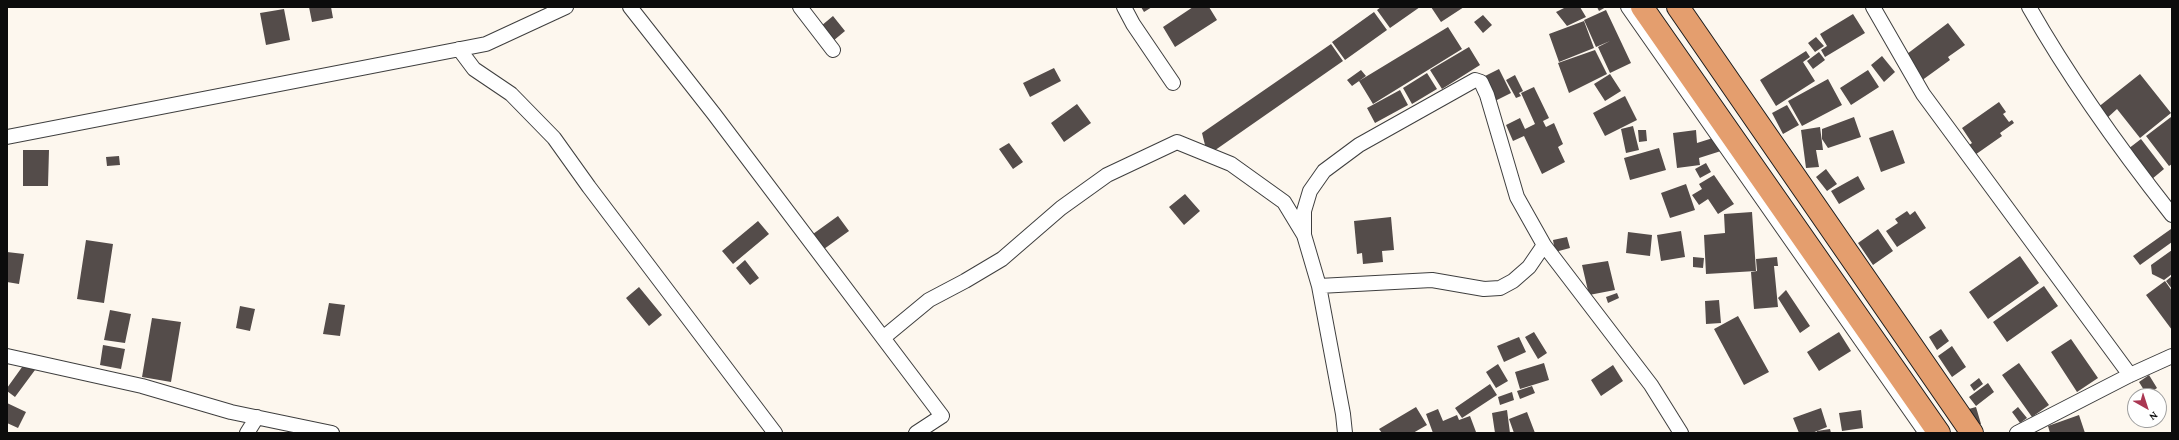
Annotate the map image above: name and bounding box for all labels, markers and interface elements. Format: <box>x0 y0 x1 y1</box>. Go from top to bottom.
north arrow <box>2127 388 2167 428</box>
text: N <box>2147 410 2161 424</box>

